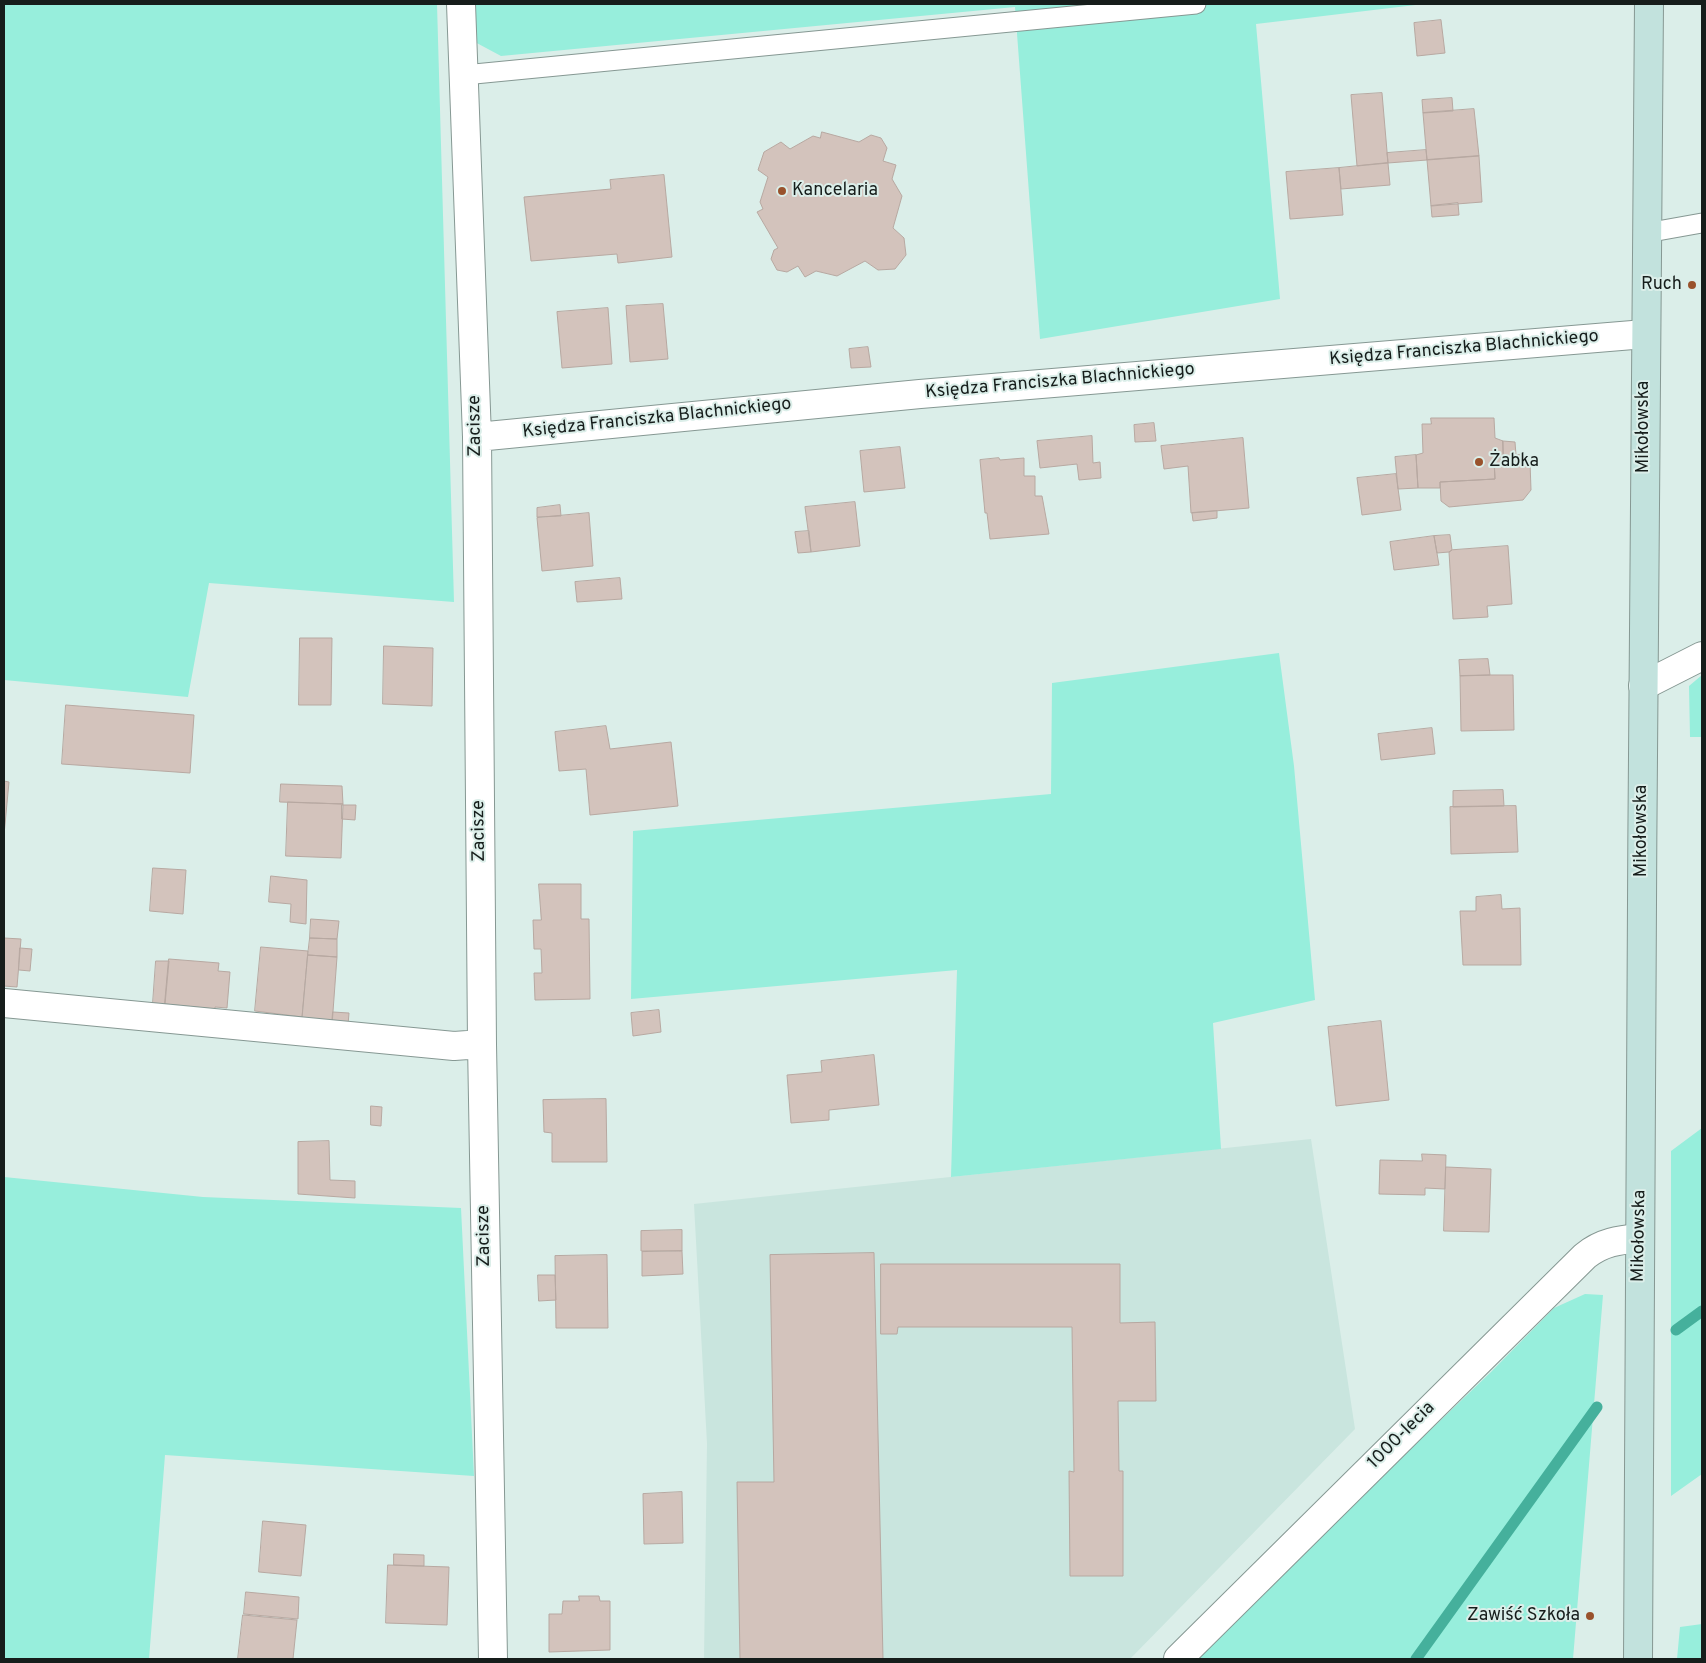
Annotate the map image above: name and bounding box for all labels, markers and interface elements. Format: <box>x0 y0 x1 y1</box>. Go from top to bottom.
place label: Kancelaria <box>792 180 878 202</box>
marker: Kancelaria <box>776 185 788 197</box>
place label: Ruch <box>1641 274 1682 296</box>
marker: Ruch <box>1686 279 1698 291</box>
street label: Księdza Franciszka Blachnickiego <box>1328 326 1600 372</box>
street label: Księdza Franciszka Blachnickiego <box>924 359 1196 405</box>
street label: Mikołowska <box>1633 381 1655 473</box>
street label: Księdza Franciszka Blachnickiego <box>521 394 793 444</box>
street label: Zacisze <box>465 395 487 457</box>
place label: Żabka <box>1489 451 1539 473</box>
marker: Żabka <box>1473 456 1485 468</box>
street label: Mikołowska <box>1631 785 1653 877</box>
street label: Zacisze <box>469 800 491 862</box>
street label: Mikołowska <box>1628 1190 1652 1282</box>
street label: Zacisze <box>474 1205 496 1267</box>
street label: 1000-lecia <box>1364 1398 1440 1474</box>
place label: Zawiść Szkoła <box>1467 1605 1580 1627</box>
marker: Zawiść Szkoła <box>1584 1610 1596 1622</box>

